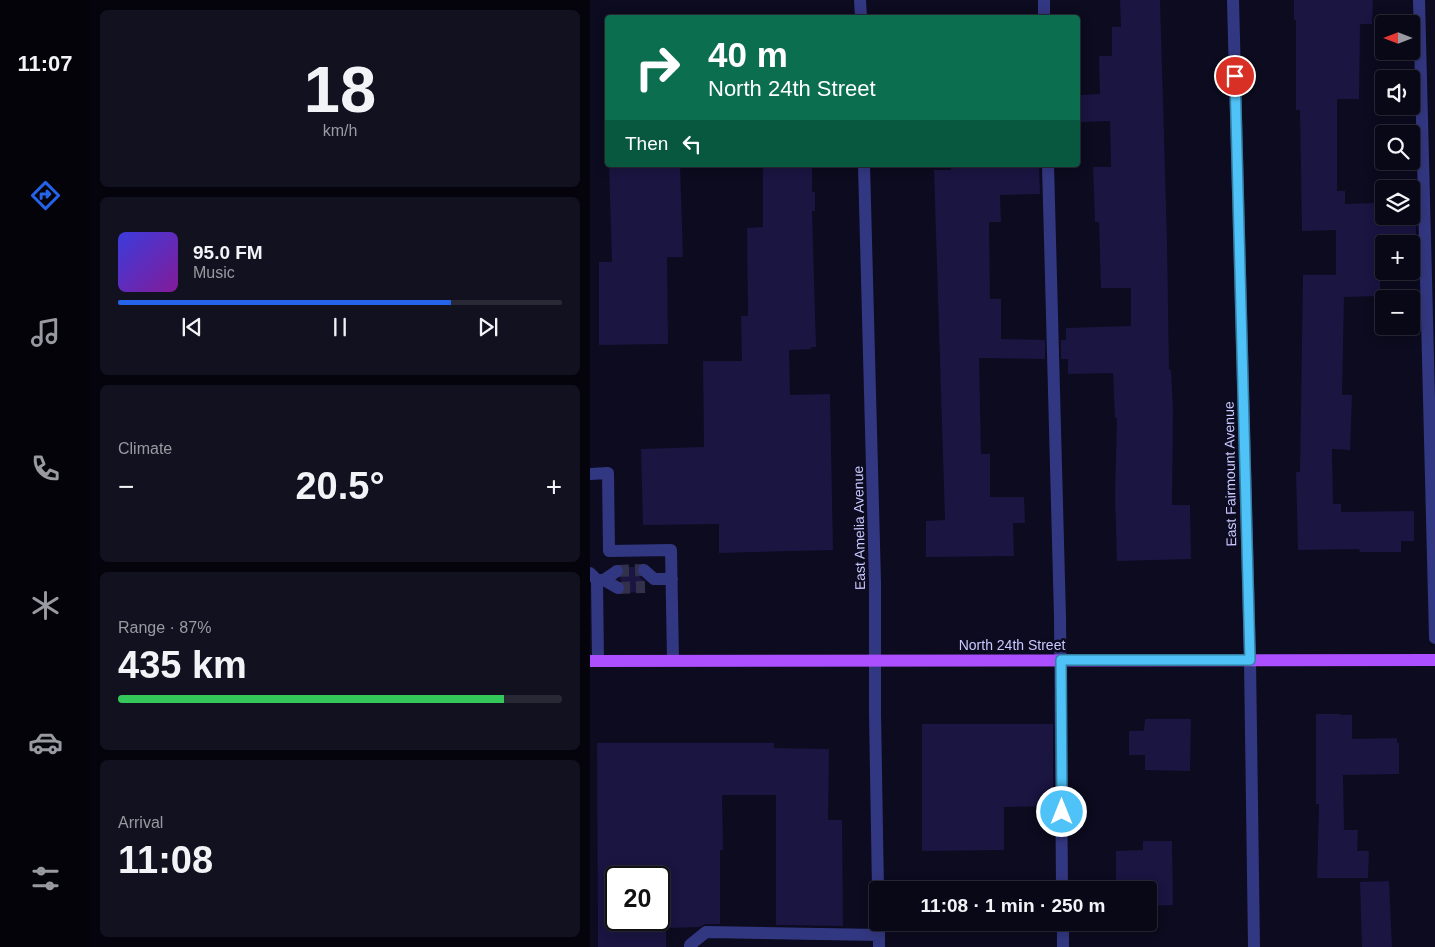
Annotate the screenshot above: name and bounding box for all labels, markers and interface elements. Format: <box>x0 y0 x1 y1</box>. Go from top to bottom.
north arrow <box>1375 15 1420 60</box>
map controls <box>1375 15 1420 335</box>
icon: right <box>625 35 690 100</box>
text: 40 m <box>708 35 788 74</box>
text: 11:07 <box>17 51 73 76</box>
text: 18 <box>304 53 376 126</box>
pin <box>1214 55 1256 97</box>
icon: arrive <box>1221 62 1249 90</box>
button: sound <box>1375 70 1420 115</box>
text: North 24th Street <box>708 76 876 101</box>
text: km/h <box>323 122 357 139</box>
button: search <box>1375 125 1420 170</box>
icon: left <box>678 130 706 158</box>
text: Then <box>625 133 668 154</box>
icon: directions <box>28 178 63 213</box>
button: layers <box>1375 180 1420 225</box>
button: + <box>1375 235 1420 280</box>
text: 95.0 FM <box>193 242 263 263</box>
text: Music <box>193 264 235 281</box>
button: − <box>1375 290 1420 335</box>
icon: previous <box>178 313 206 341</box>
icon: pause <box>326 313 354 341</box>
icon: next <box>474 313 502 341</box>
icon: music <box>28 315 63 350</box>
street label: East Fairmount Avenue <box>1221 401 1239 547</box>
text: Climate <box>118 440 172 457</box>
icon: phone <box>28 451 63 486</box>
text: 20.5° <box>295 465 385 507</box>
street label: East Amelia Avenue <box>850 466 868 590</box>
text: − <box>118 471 134 502</box>
text: + <box>546 471 562 502</box>
icon: climate <box>28 588 63 623</box>
text: Range · 87% <box>118 619 211 636</box>
street label: North 24th Street <box>959 637 1065 653</box>
text: 435 km <box>118 644 247 686</box>
icon: car <box>28 725 63 760</box>
position arrow <box>1035 785 1087 837</box>
text: Arrival <box>118 814 163 831</box>
text: 11:08 <box>118 839 213 881</box>
icon: filters <box>28 861 63 896</box>
speed limit sign: 20 <box>605 866 670 931</box>
text: 11:08 · 1 min · 250 m <box>921 895 1105 916</box>

